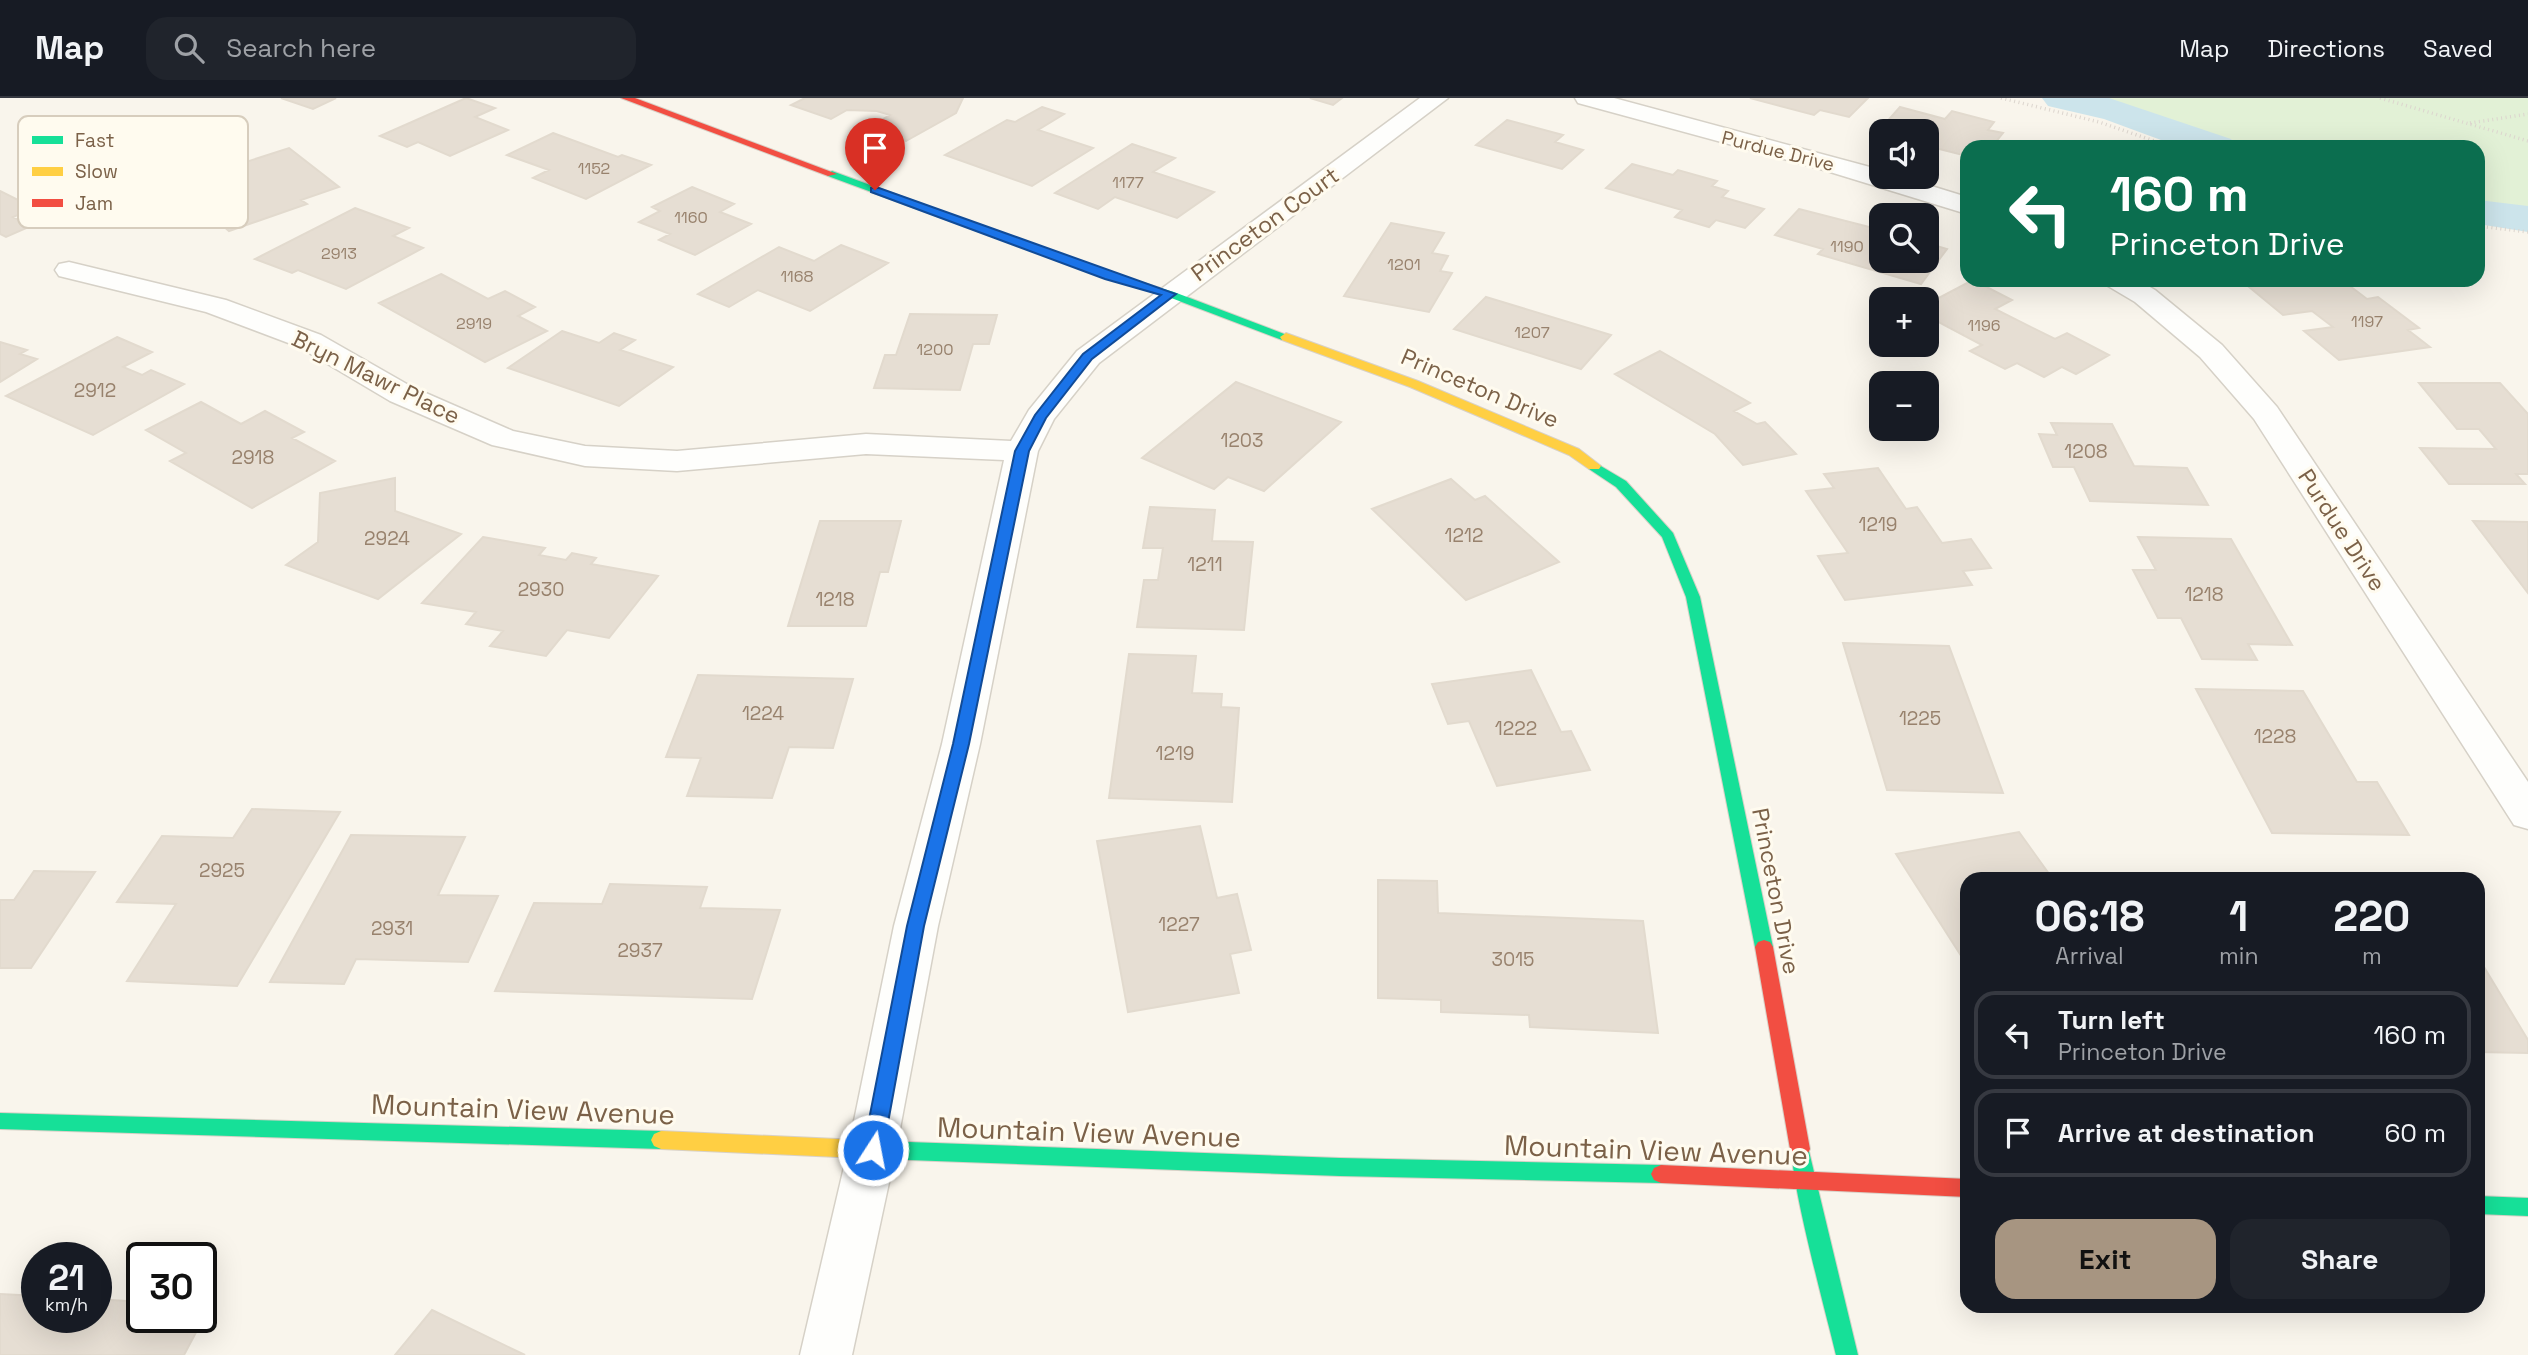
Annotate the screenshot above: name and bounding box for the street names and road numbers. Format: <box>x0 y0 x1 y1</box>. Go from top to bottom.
street label: Purdue Drive <box>1719 125 1837 177</box>
street label: Princeton Court <box>1185 160 1345 288</box>
street label: Bryn Mawr Place <box>287 323 465 431</box>
street label: Princeton Drive <box>1397 341 1563 435</box>
street label: Purdue Drive <box>2291 463 2393 597</box>
street label: Princeton Drive <box>1745 805 1807 977</box>
street label: Mountain View Avenue <box>371 1086 675 1132</box>
street label: Mountain View Avenue <box>937 1109 1241 1155</box>
street label: Mountain View Avenue <box>1504 1127 1808 1173</box>

